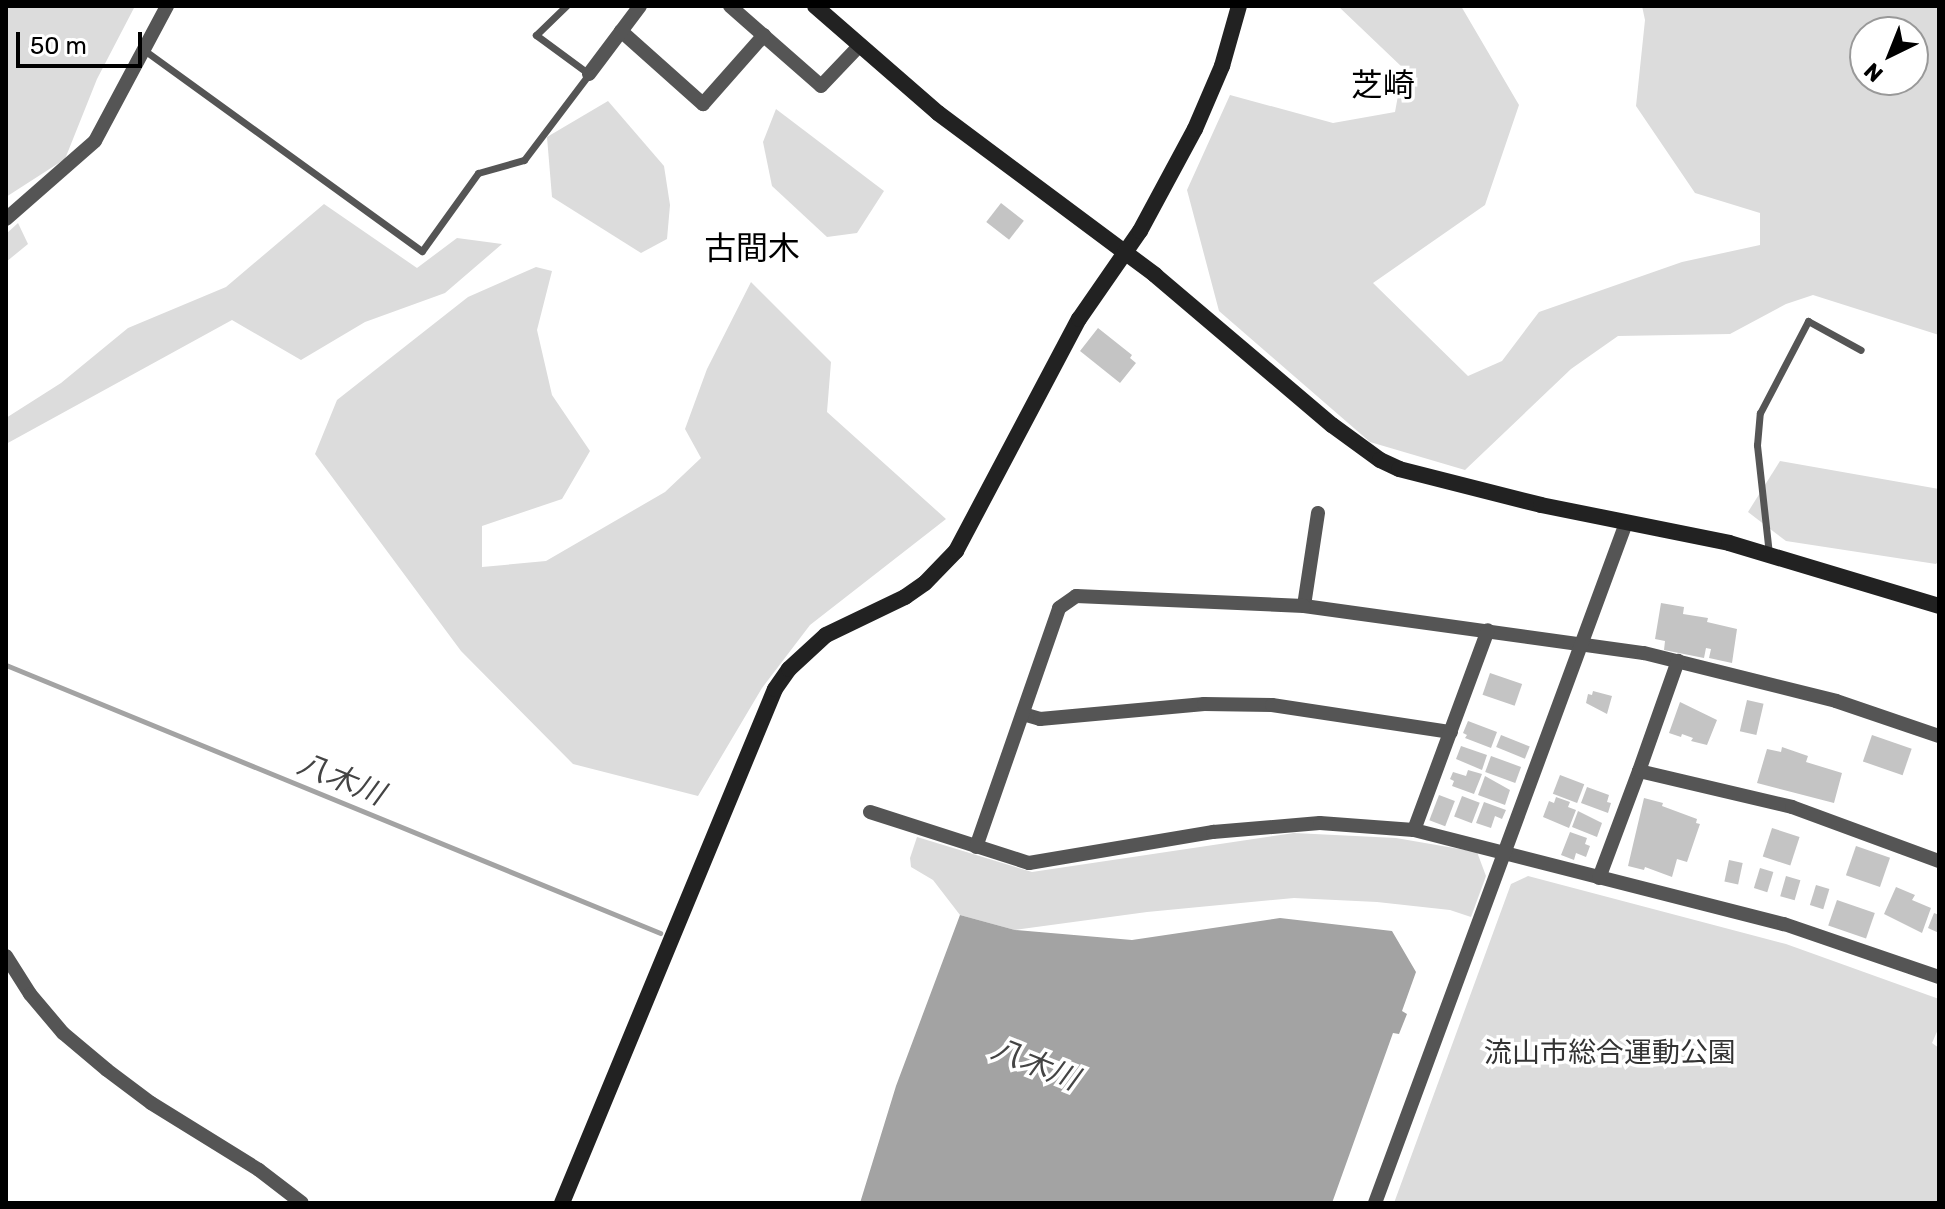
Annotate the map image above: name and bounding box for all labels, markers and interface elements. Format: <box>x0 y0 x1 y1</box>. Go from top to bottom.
scale bar <box>20 16 146 66</box>
north arrow <box>1849 16 1929 96</box>
text: 50 m <box>30 32 87 60</box>
text: N <box>1859 57 1889 88</box>
district label: 芝崎 <box>1351 66 1415 104</box>
district label: 古間木 <box>704 229 800 267</box>
water label: 八木川 <box>293 745 389 813</box>
water label: 八木川 <box>987 1030 1083 1098</box>
park label: 流山市総合運動公園 <box>1484 1036 1736 1070</box>

